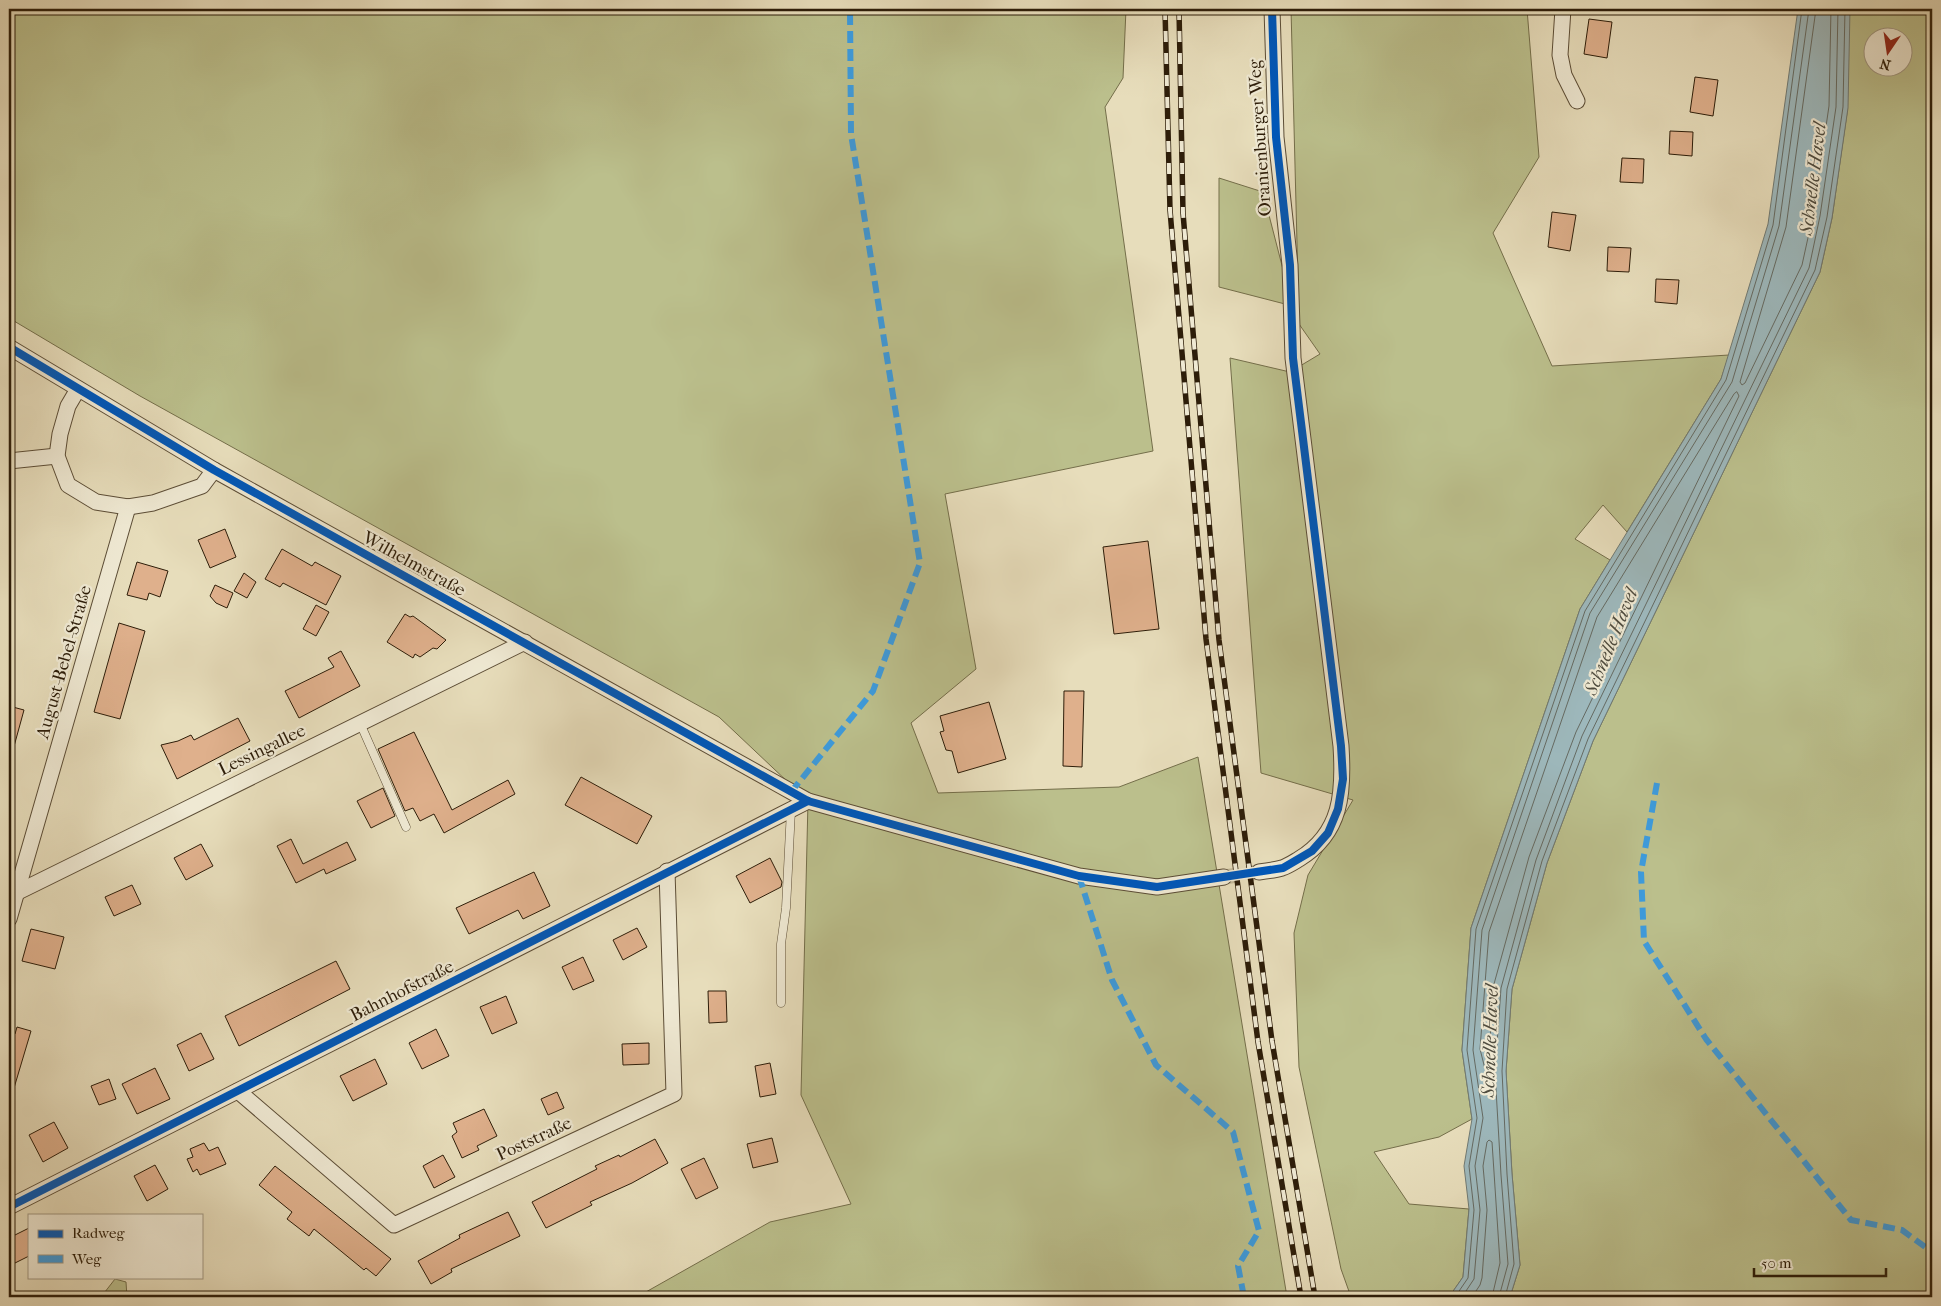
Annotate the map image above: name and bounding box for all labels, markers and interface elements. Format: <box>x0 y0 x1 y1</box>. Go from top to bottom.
north arrow <box>1864 28 1914 78</box>
text: N <box>1878 55 1892 74</box>
street label: Oranienburger Weg <box>1244 58 1276 217</box>
water label: Schnelle Havel <box>1795 119 1831 237</box>
street label: Wilhelmstraße <box>358 527 469 601</box>
street label: August-Bebel-Straße <box>32 583 96 742</box>
water label: Schnelle Havel <box>1579 583 1643 699</box>
street label: Lessingallee <box>215 720 309 780</box>
street label: Bahnhofstraße <box>347 956 457 1026</box>
water label: Schnelle Havel <box>1477 982 1503 1099</box>
street label: Poststraße <box>493 1112 575 1166</box>
legend <box>28 1214 202 1278</box>
text: Radweg <box>72 1224 125 1242</box>
scale bar <box>1754 1246 1886 1278</box>
text: Weg <box>71 1250 102 1268</box>
text: 50 m <box>1761 1254 1792 1272</box>

